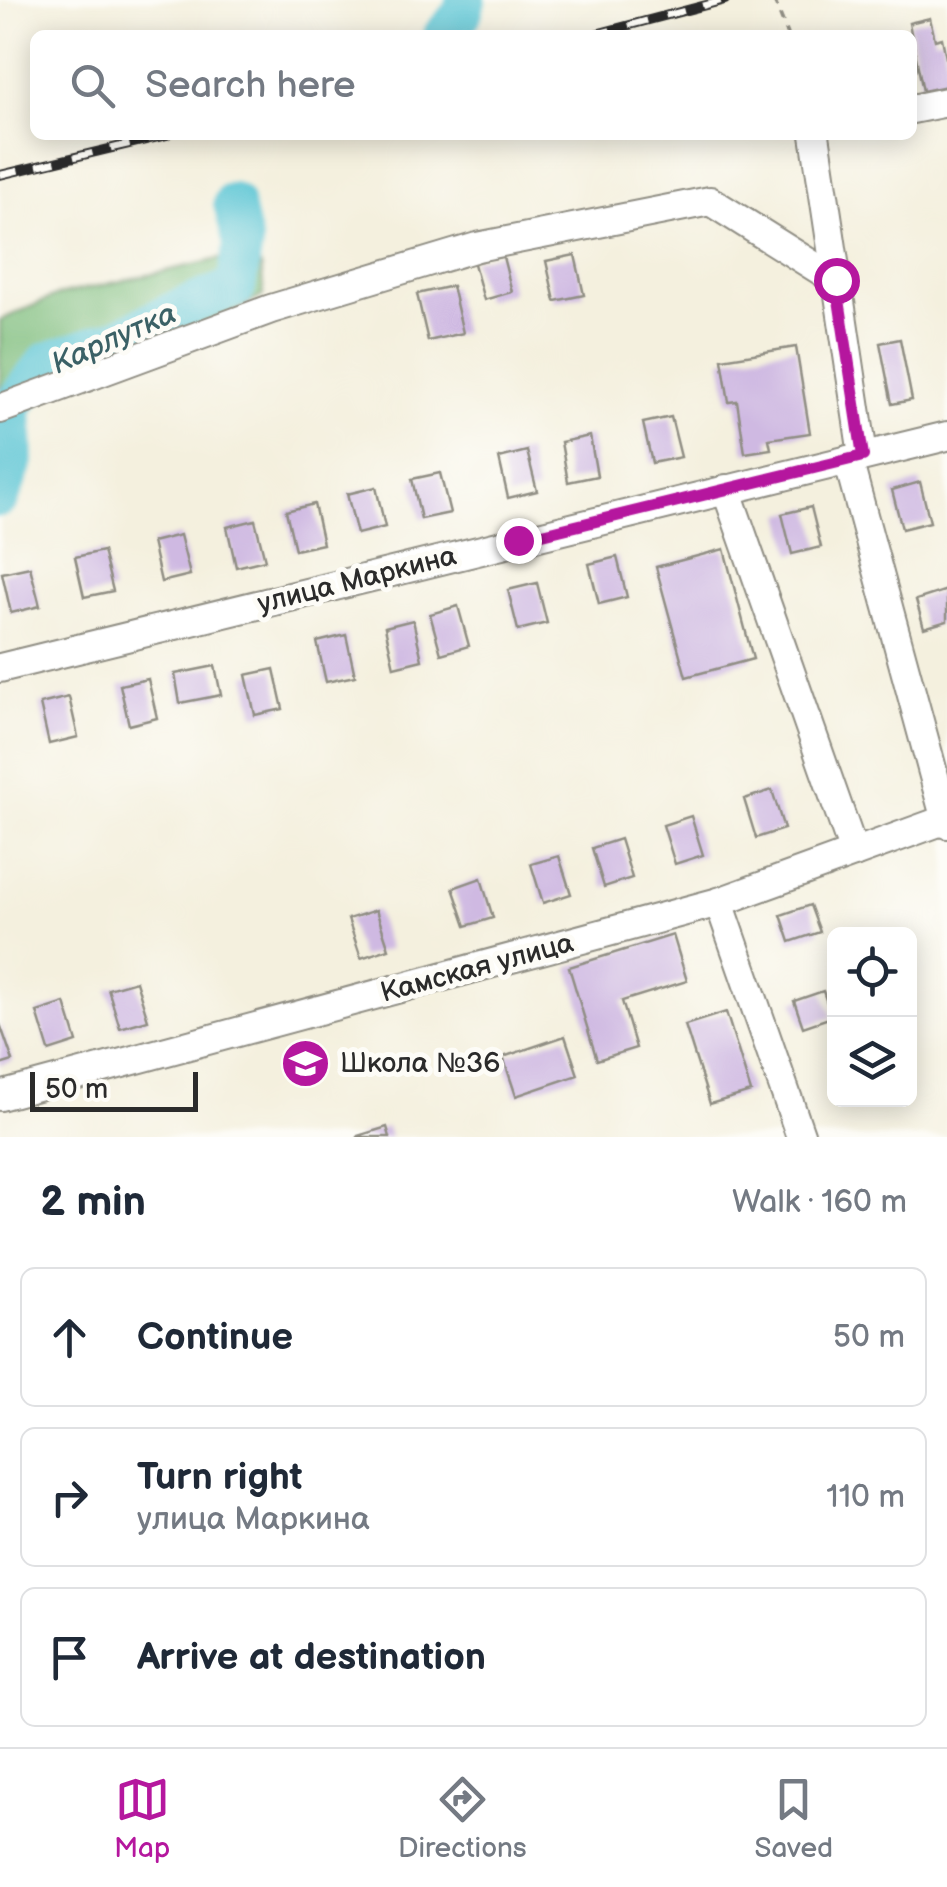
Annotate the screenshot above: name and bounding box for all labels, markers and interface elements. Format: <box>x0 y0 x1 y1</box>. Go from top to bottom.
search box <box>30 30 917 140</box>
icon: search <box>65 58 120 113</box>
text: Search here <box>145 63 356 108</box>
route start <box>814 258 860 304</box>
water label: Карлутка <box>46 296 182 382</box>
route end <box>496 518 542 564</box>
street label: улица Маркина <box>254 539 460 621</box>
street label: Камская улица <box>377 926 578 1010</box>
map controls <box>827 927 917 1107</box>
button: locate <box>827 927 917 1017</box>
button: layers <box>827 1017 917 1107</box>
school or university icon: Школа №36 <box>279 1037 331 1089</box>
place label: Школа №36 <box>340 1047 500 1080</box>
scale bar <box>30 1067 198 1112</box>
text: 50 m <box>45 1073 108 1106</box>
text: 2 min <box>40 1177 146 1228</box>
text: Walk · 160 m <box>732 1183 907 1222</box>
icon: ahead <box>42 1310 97 1365</box>
text: Continue <box>137 1315 293 1360</box>
text: 50 m <box>833 1318 905 1357</box>
text: Turn right <box>137 1455 302 1500</box>
icon: right <box>42 1470 97 1525</box>
text: 110 m <box>826 1478 905 1517</box>
text: улица Маркина <box>137 1500 370 1539</box>
icon: arrive <box>42 1630 97 1685</box>
text: Arrive at destination <box>137 1635 486 1680</box>
tab: Map <box>114 1772 170 1865</box>
tab: Directions <box>398 1772 527 1865</box>
tab: Saved <box>755 1772 833 1865</box>

